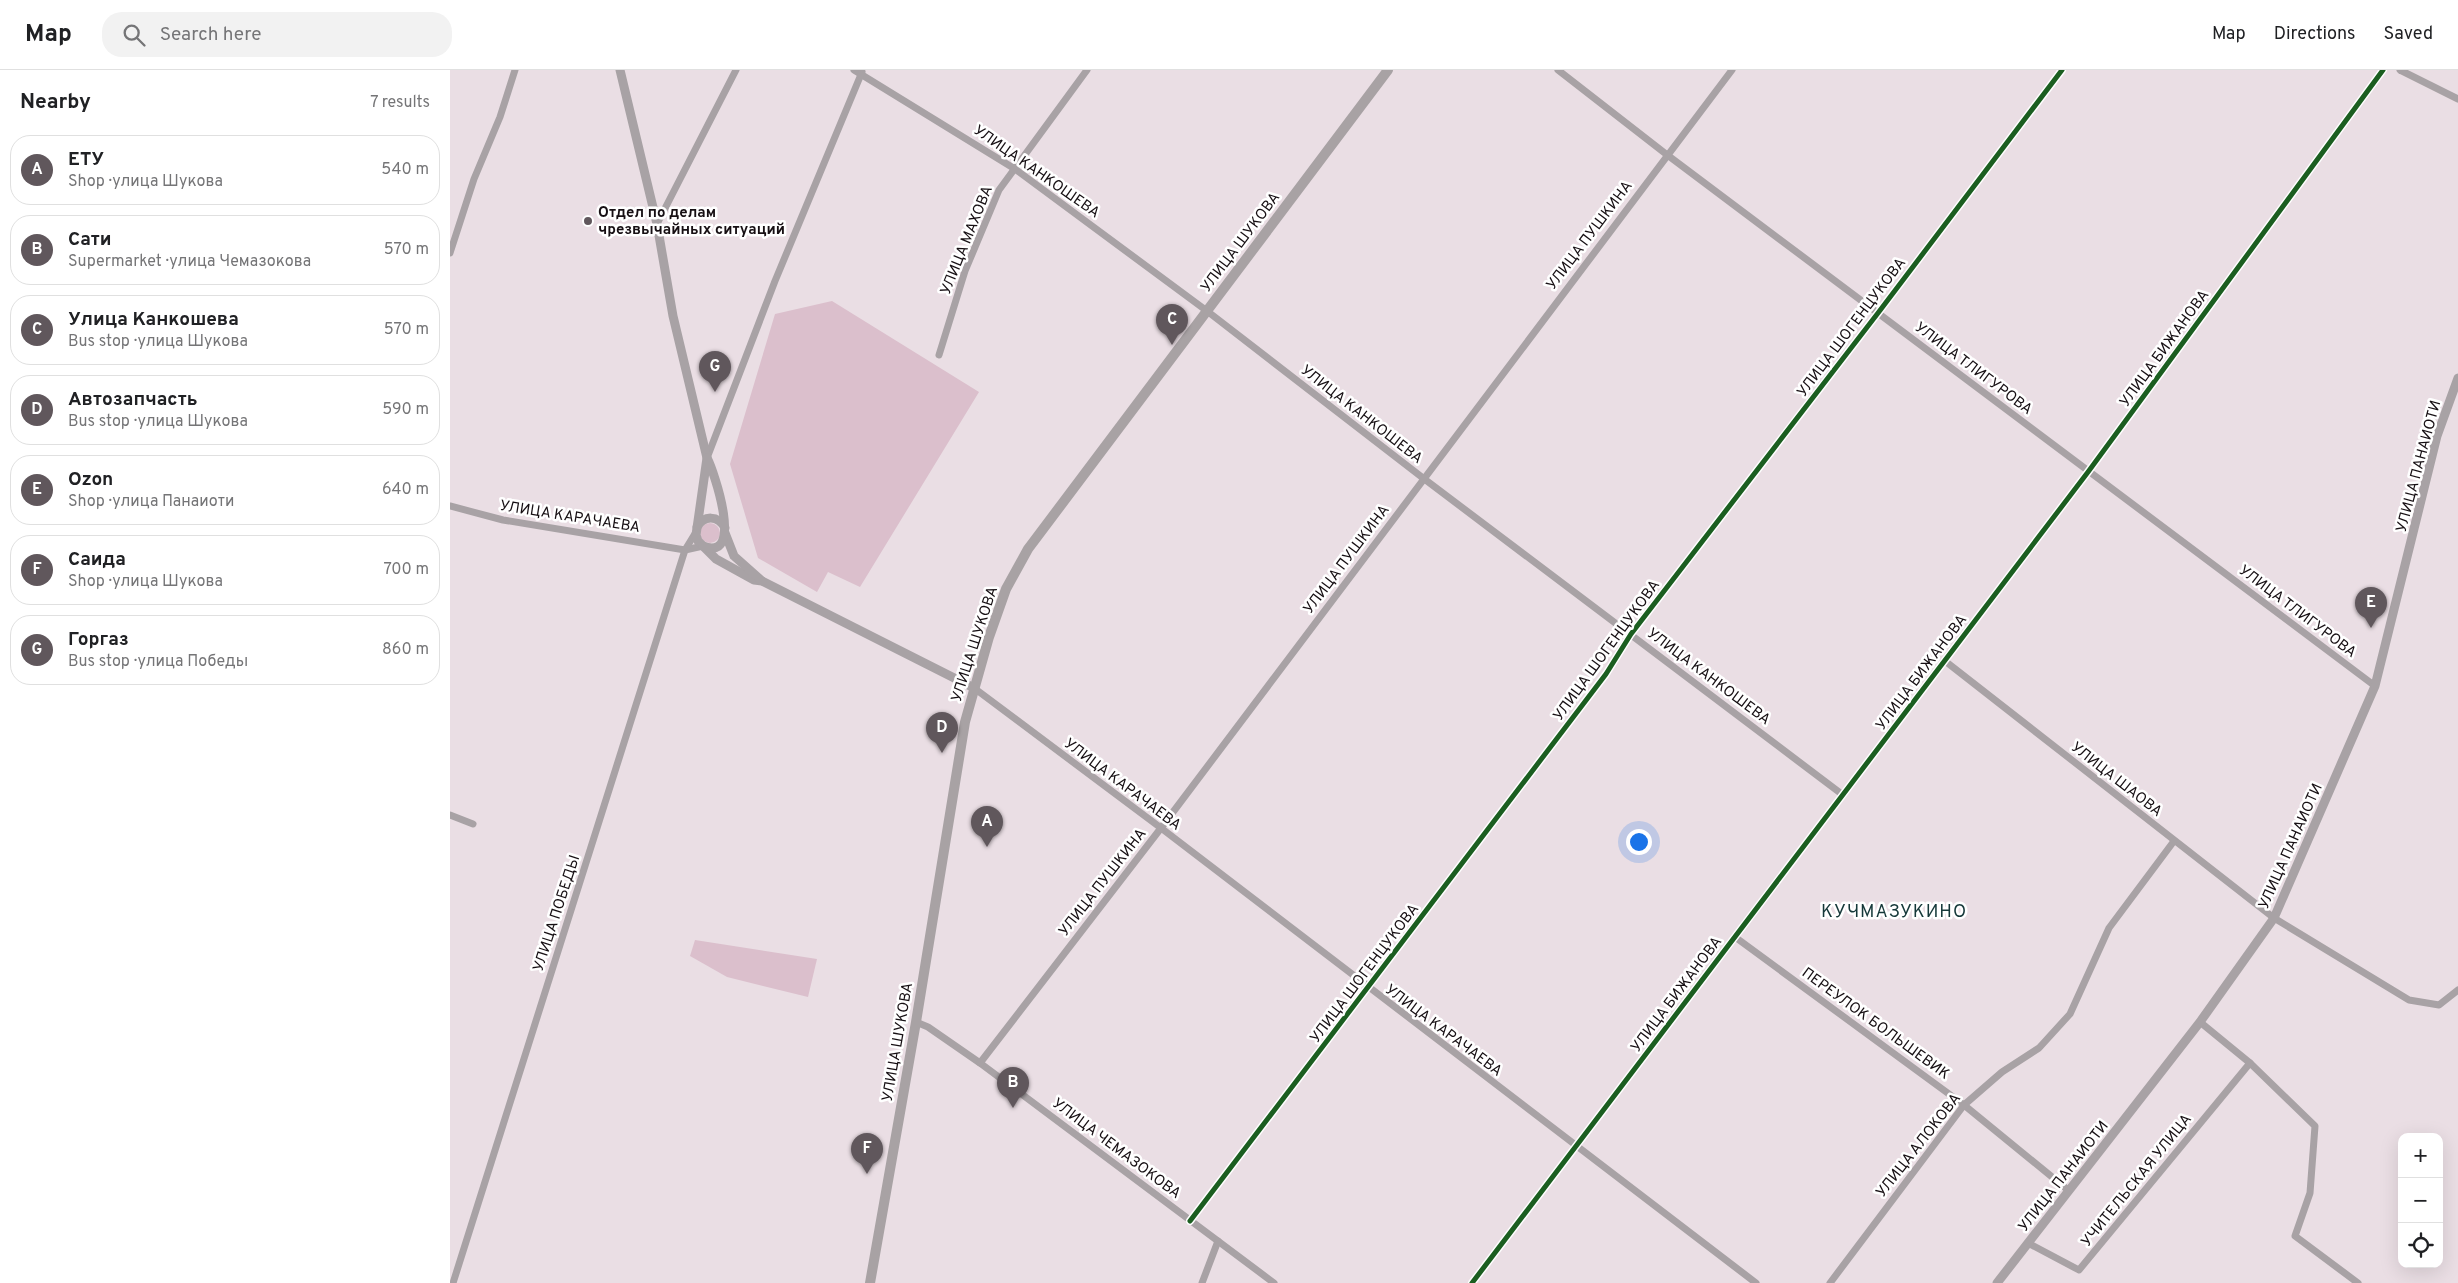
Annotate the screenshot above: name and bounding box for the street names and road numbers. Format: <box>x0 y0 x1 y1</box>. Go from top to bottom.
street label: УЛИЦА КАНКОШЕВА <box>969 121 1103 223</box>
street label: УЛИЦА ПУШКИНА <box>1543 178 1637 294</box>
street label: УЛИЦА МАХОВА <box>937 183 998 298</box>
street label: УЛИЦА ШУКОВА <box>1197 189 1285 297</box>
street label: УЛИЦА ШОГЕНЦУКОВА <box>1794 254 1911 401</box>
street label: УЛИЦА БИЖАНОВА <box>2116 287 2214 411</box>
street label: УЛИЦА ТЛИГУРОВА <box>1910 319 2036 420</box>
street label: УЛИЦА КАНКОШЕВА <box>1296 362 1426 469</box>
street label: УЛИЦА ПАНАИОТИ <box>2393 398 2446 534</box>
street label: УЛИЦА КАРАЧАЕВА <box>498 497 641 538</box>
street label: УЛИЦА ПУШКИНА <box>1300 502 1394 618</box>
street label: УЛИЦА ТЛИГУРОВА <box>2234 562 2360 663</box>
street label: УЛИЦА ШОГЕНЦУКОВА <box>1550 577 1665 725</box>
street label: УЛИЦА ШУКОВА <box>948 584 1003 705</box>
street label: УЛИЦА БИЖАНОВА <box>1872 611 1972 735</box>
street label: УЛИЦА КАНКОШЕВА <box>1643 625 1774 730</box>
street label: УЛИЦА КАРАЧАЕВА <box>1060 735 1184 835</box>
street label: УЛИЦА ШАОВА <box>2067 739 2166 822</box>
street label: УЛИЦА ПАНАИОТИ <box>2255 781 2328 913</box>
street label: УЛИЦА ПУШКИНА <box>1055 825 1151 941</box>
street label: УЛИЦА ПОБЕДЫ <box>530 853 585 974</box>
street label: УЛИЦА ШОГЕНЦУКОВА <box>1307 900 1424 1047</box>
street label: УЛИЦА БИЖАНОВА <box>1627 933 1727 1057</box>
street label: ПЕРЕУЛОК БОЛЬШЕВИК <box>1797 964 1953 1084</box>
street label: УЛИЦА ШУКОВА <box>879 981 918 1103</box>
street label: УЛИЦА КАРАЧАЕВА <box>1381 981 1505 1081</box>
street label: УЛИЦА АЛОКОВА <box>1873 1090 1966 1202</box>
street label: УЛИЦА ЧЕМАЗОКОВА <box>1048 1095 1184 1204</box>
street label: УЧИТЕЛЬСКАЯ УЛИЦА <box>2078 1111 2197 1251</box>
street label: УЛИЦА ПАНАИОТИ <box>2015 1118 2113 1236</box>

